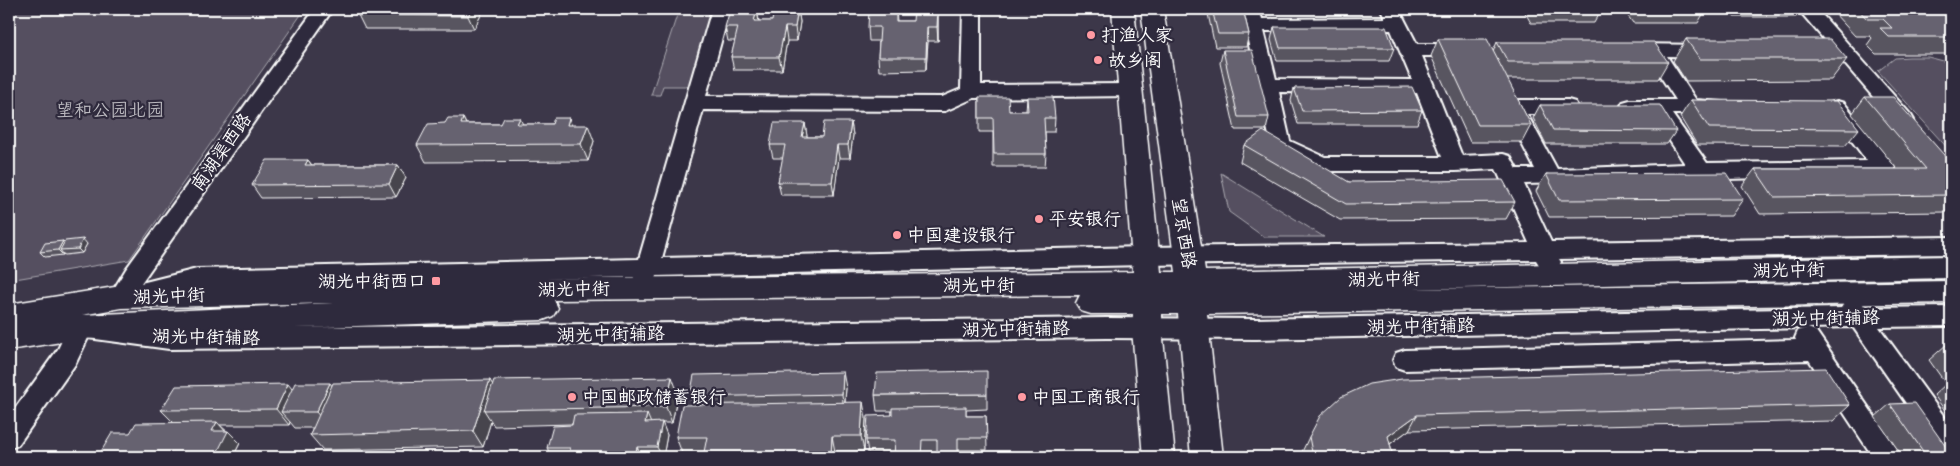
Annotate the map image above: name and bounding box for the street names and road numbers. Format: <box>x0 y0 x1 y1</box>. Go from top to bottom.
street label: 南湖渠西路 <box>185 108 257 196</box>
street label: 望京西路 <box>1167 196 1201 270</box>
street label: 湖光中街 <box>1753 257 1825 283</box>
street label: 湖光中街 <box>1348 266 1420 292</box>
street label: 湖光中街 <box>943 273 1015 297</box>
street label: 湖光中街 <box>538 276 610 302</box>
street label: 湖光中街 <box>133 283 205 309</box>
street label: 湖光中街辅路 <box>1772 305 1880 331</box>
street label: 湖光中街辅路 <box>1367 313 1475 339</box>
street label: 湖光中街辅路 <box>962 316 1070 342</box>
street label: 湖光中街辅路 <box>557 321 665 347</box>
street label: 湖光中街辅路 <box>152 324 260 350</box>

